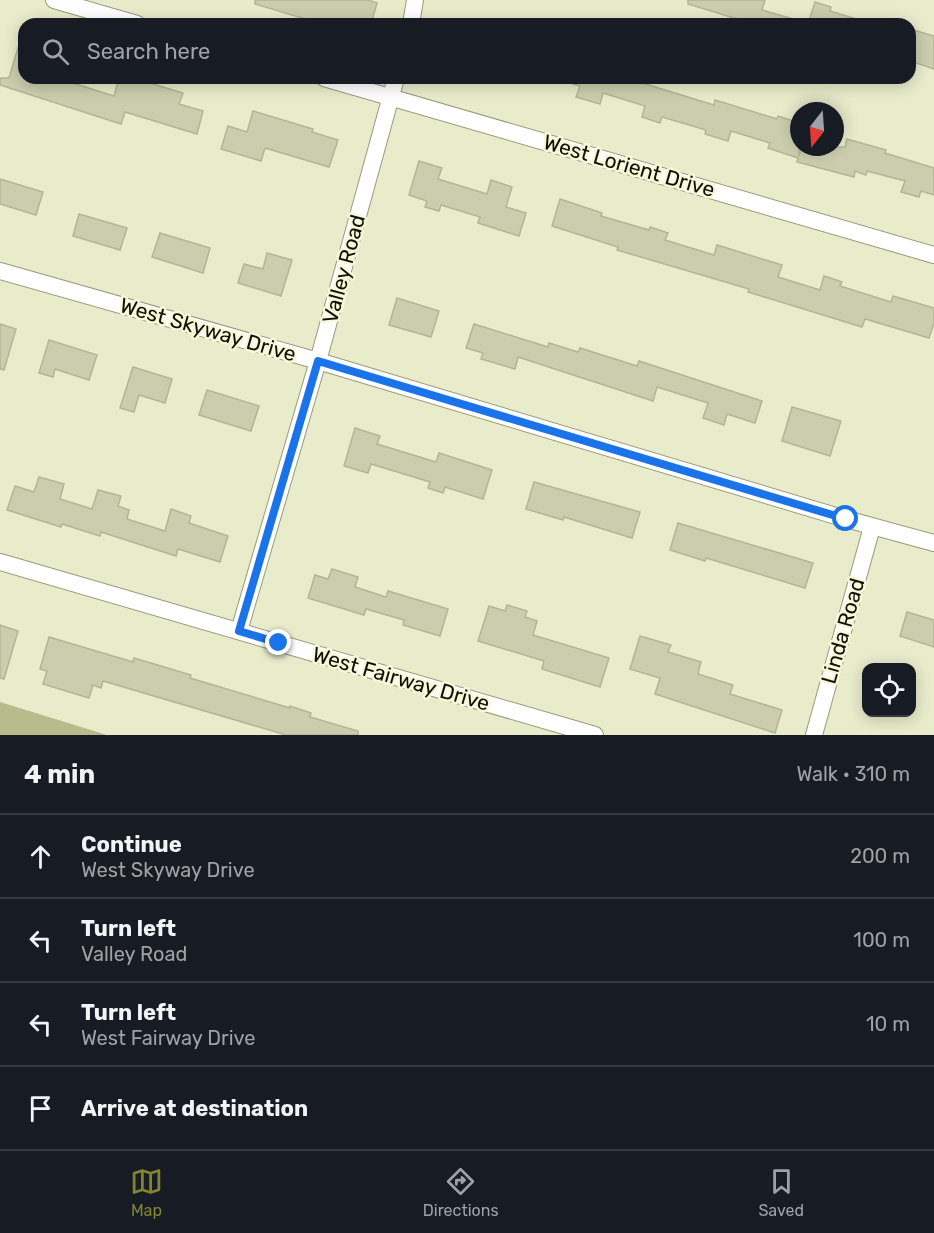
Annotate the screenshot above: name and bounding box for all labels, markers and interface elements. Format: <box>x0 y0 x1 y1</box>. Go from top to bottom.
search box <box>18 18 916 84</box>
icon: search <box>39 35 72 68</box>
text: Search here <box>87 38 210 65</box>
north arrow <box>790 102 844 156</box>
street label: West Lorient Drive <box>541 129 718 202</box>
street label: Valley Road <box>317 212 370 326</box>
street label: West Skyway Drive <box>117 292 299 367</box>
route start <box>832 505 858 531</box>
street label: Linda Road <box>816 575 870 687</box>
route end <box>265 629 291 655</box>
street label: West Fairway Drive <box>310 641 493 716</box>
map controls <box>862 663 916 717</box>
button: locate <box>862 663 916 717</box>
text: 4 min <box>24 759 95 790</box>
text: Walk · 310 m <box>796 762 910 786</box>
text: Continue <box>81 831 182 858</box>
icon: ahead <box>24 840 57 873</box>
text: 200 m <box>850 844 910 868</box>
text: West Skyway Drive <box>81 858 255 882</box>
text: Turn left <box>81 915 176 942</box>
icon: left <box>24 924 57 957</box>
text: 100 m <box>853 928 910 952</box>
text: Valley Road <box>81 942 187 966</box>
text: Turn left <box>81 999 176 1026</box>
icon: left <box>24 1008 57 1041</box>
text: 10 m <box>866 1012 910 1036</box>
text: West Fairway Drive <box>81 1026 255 1050</box>
icon: arrive <box>24 1092 57 1125</box>
text: Arrive at destination <box>81 1095 308 1122</box>
tab: Map <box>130 1165 163 1220</box>
tab: Directions <box>423 1165 499 1220</box>
tab: Saved <box>758 1165 804 1220</box>

